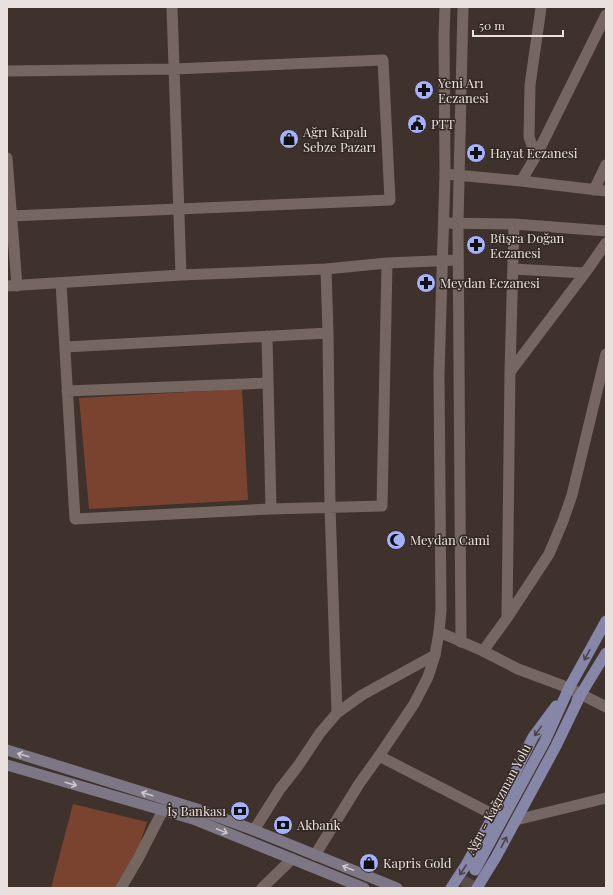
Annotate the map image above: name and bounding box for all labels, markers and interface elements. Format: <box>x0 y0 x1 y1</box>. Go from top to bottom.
scale bar <box>473 12 563 38</box>
text: 50 m <box>479 17 505 33</box>
place label: Yeni Arı Eczanesi <box>437 74 489 106</box>
pharmacy icon: Yeni Arı Eczanesi <box>413 79 435 101</box>
public building icon: PTT <box>406 113 428 135</box>
place label: PTT <box>431 115 455 132</box>
place label: Ağrı Kapalı Sebze Pazarı <box>302 123 376 155</box>
shop icon: Ağrı Kapalı Sebze Pazarı <box>278 128 300 150</box>
pharmacy icon: Hayat Eczanesi <box>465 142 487 164</box>
place label: Hayat Eczanesi <box>490 144 578 161</box>
place label: Büşra Doğan Eczanesi <box>490 229 565 261</box>
pharmacy icon: Büşra Doğan Eczanesi <box>465 234 487 256</box>
pharmacy icon: Meydan Eczanesi <box>415 272 437 294</box>
place label: Meydan Eczanesi <box>440 274 540 291</box>
mosque icon: Meydan Cami <box>385 529 407 551</box>
place label: Meydan Cami <box>410 531 490 548</box>
one-way arrow <box>583 649 591 661</box>
one-way arrow <box>533 725 542 736</box>
street label: Ağrı - Kağızman Yolu <box>461 740 534 858</box>
one-way arrow <box>17 751 30 758</box>
one-way arrow <box>65 781 78 788</box>
one-way arrow <box>141 790 154 797</box>
bank icon: İş Bankası <box>229 800 251 822</box>
place label: İş Bankası <box>167 802 226 819</box>
bank icon: Akbank <box>272 814 294 836</box>
place label: Akbank <box>296 816 342 833</box>
one-way arrow <box>216 827 228 835</box>
one-way arrow <box>501 836 508 848</box>
shop icon: Kapris Gold <box>358 852 380 874</box>
place label: Kapris Gold <box>383 854 452 871</box>
one-way arrow <box>342 864 354 871</box>
one-way arrow <box>459 864 467 875</box>

